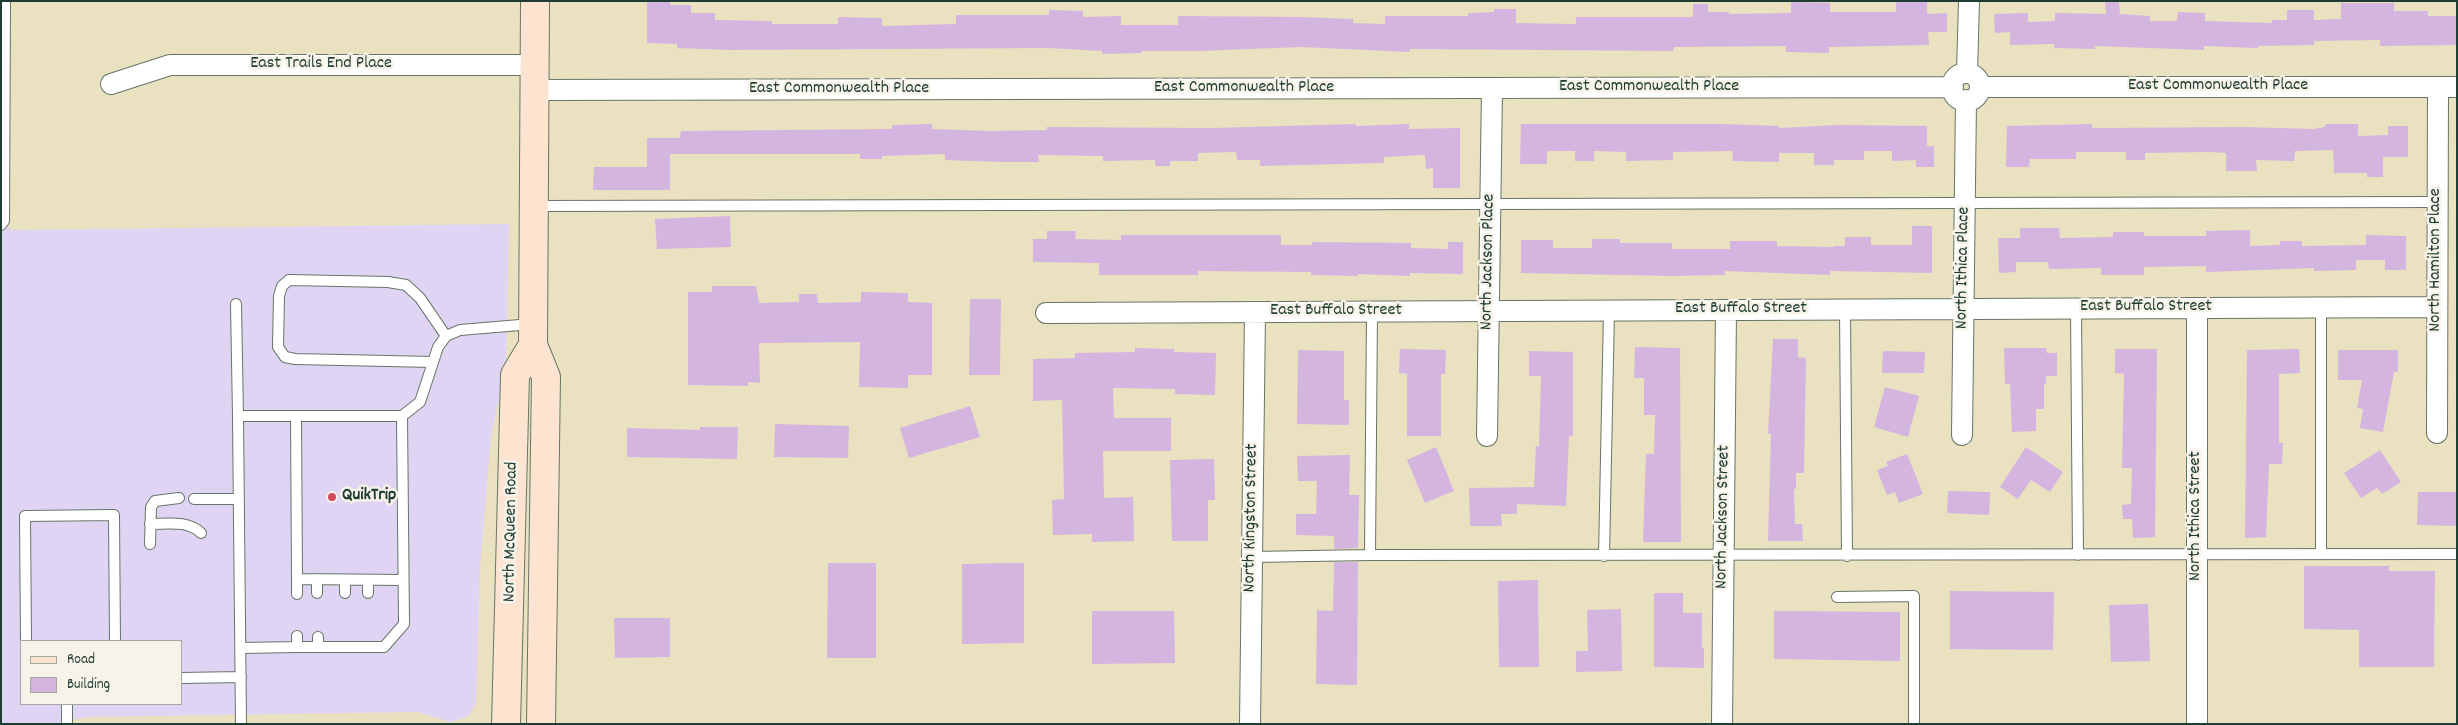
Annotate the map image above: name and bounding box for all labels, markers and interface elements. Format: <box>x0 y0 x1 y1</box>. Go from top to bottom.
street label: East Trails End Place <box>250 54 392 76</box>
street label: East Commonwealth Place <box>2128 76 2308 98</box>
street label: East Commonwealth Place <box>1559 77 1739 99</box>
street label: East Commonwealth Place <box>1154 78 1334 100</box>
street label: East Commonwealth Place <box>749 79 929 101</box>
street label: North Hamilton Place <box>2426 188 2448 332</box>
street label: North Jackson Place <box>1477 194 1501 330</box>
street label: North Ithica Place <box>1952 207 1976 329</box>
street label: East Buffalo Street <box>2080 297 2212 319</box>
street label: East Buffalo Street <box>1675 299 1807 321</box>
street label: East Buffalo Street <box>1270 301 1402 323</box>
street label: North Kingston Street <box>1240 443 1264 593</box>
street label: North Jackson Street <box>1712 445 1736 589</box>
street label: North Ithica Street <box>2186 451 2208 581</box>
street label: North McQueen Road <box>500 462 524 602</box>
place label: QuikTrip <box>342 486 396 508</box>
marker: QuikTrip <box>326 491 338 503</box>
legend <box>20 640 182 705</box>
text: Road <box>67 649 95 671</box>
text: Building <box>67 674 110 696</box>

